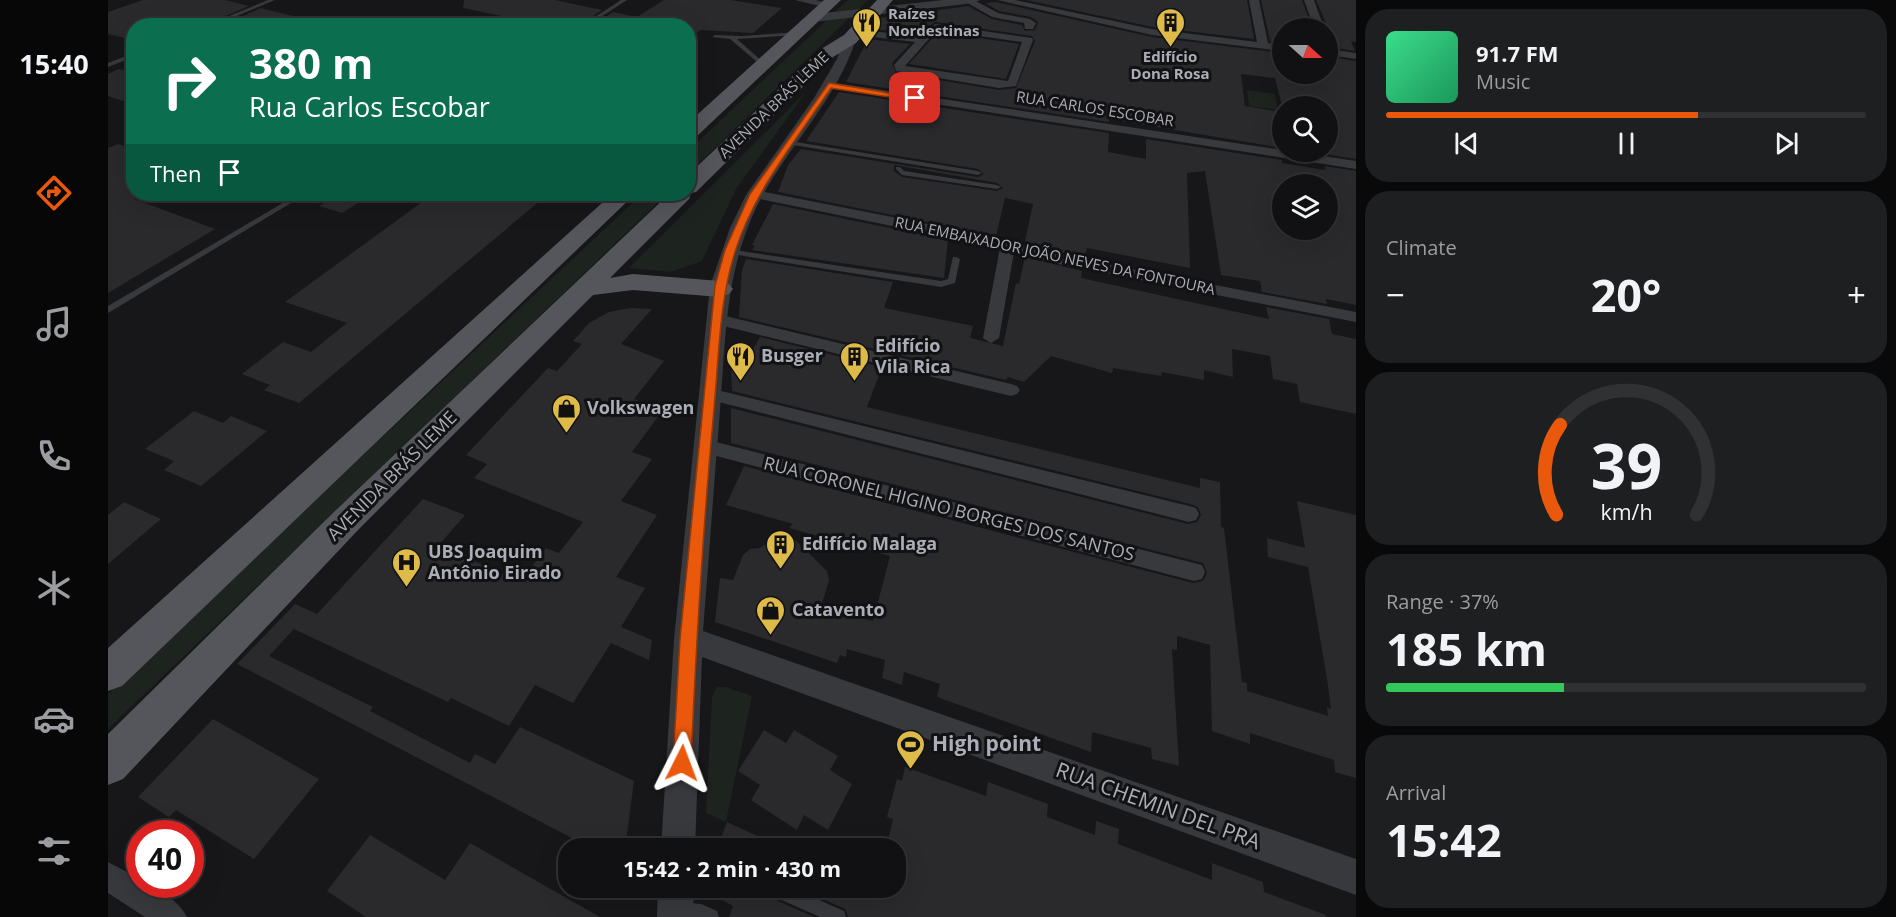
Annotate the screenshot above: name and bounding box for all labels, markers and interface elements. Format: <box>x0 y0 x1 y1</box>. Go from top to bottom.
place label: Raízes Nordestinas <box>888 3 980 40</box>
building icon: Edifício Dona Rosa <box>1154 6 1186 48</box>
restaurant icon: Raízes Nordestinas <box>851 7 883 49</box>
north arrow <box>1272 18 1338 84</box>
map controls <box>1272 18 1338 240</box>
text: 380 m <box>249 34 373 91</box>
text: 91.7 FM <box>1476 38 1559 68</box>
icon: right <box>150 42 228 120</box>
text: 15:40 <box>19 45 89 82</box>
place label: Edifício Dona Rosa <box>1131 46 1209 83</box>
street label: AVENIDA BRÁS LEME <box>714 47 832 162</box>
text: Music <box>1476 68 1530 95</box>
pin <box>889 72 940 123</box>
icon: arrive <box>898 81 931 114</box>
street label: RUA CARLOS ESCOBAR <box>1015 86 1176 130</box>
text: Rua Carlos Escobar <box>249 88 490 125</box>
button: search <box>1272 96 1338 162</box>
icon: previous <box>1450 127 1483 160</box>
icon: pause <box>1610 127 1643 160</box>
icon: next <box>1770 127 1803 160</box>
icon: arrive <box>213 156 246 189</box>
text: Then <box>150 158 201 188</box>
icon: directions <box>33 172 75 214</box>
button: layers <box>1272 174 1338 240</box>
street label: RUA EMBAIXADOR JOÃO NEVES DA FONTOURA <box>893 211 1218 299</box>
text: Climate <box>1386 234 1457 261</box>
text: 20° <box>1591 264 1661 325</box>
text: − <box>1386 272 1405 317</box>
text: + <box>1847 272 1866 317</box>
icon: music <box>33 303 75 345</box>
place label: Edifício Vila Rica <box>875 333 951 378</box>
restaurant icon: Busger <box>724 340 756 382</box>
building icon: Edifício Vila Rica <box>838 340 870 382</box>
place label: Busger <box>761 343 823 367</box>
shop icon: Volkswagen <box>550 392 582 434</box>
place label: Volkswagen <box>587 395 694 419</box>
street label: AVENIDA BRÁS LEME <box>321 405 461 545</box>
text: 39 <box>1590 423 1662 508</box>
icon: phone <box>33 435 75 477</box>
street label: RUA CORONEL HIGINO BORGES DOS SANTOS <box>761 450 1137 566</box>
text: km/h <box>1600 498 1652 527</box>
building icon: Edifício Malaga <box>765 528 797 570</box>
place label: Edifício Malaga <box>802 531 937 555</box>
place label: UBS Joaquim Antônio Eirado <box>428 539 562 584</box>
hospital icon: UBS Joaquim Antônio Eirado <box>391 546 423 588</box>
icon: climate <box>33 567 75 609</box>
text: Range · 37% <box>1386 588 1499 615</box>
shop icon: Catavento <box>755 594 787 636</box>
place label: Catavento <box>792 597 885 621</box>
text: 185 km <box>1386 618 1547 679</box>
icon: car <box>33 698 75 740</box>
sports icon: High point <box>895 728 927 770</box>
place label: High point <box>932 729 1041 757</box>
position arrow <box>650 731 714 795</box>
street label: RUA CHEMIN DEL PRA <box>1052 755 1265 855</box>
text: Arrival <box>1386 779 1446 806</box>
text: 15:42 <box>1386 809 1502 870</box>
speed limit sign: 40 <box>126 820 204 898</box>
icon: filters <box>33 830 75 872</box>
text: 15:42 · 2 min · 430 m <box>623 853 841 883</box>

